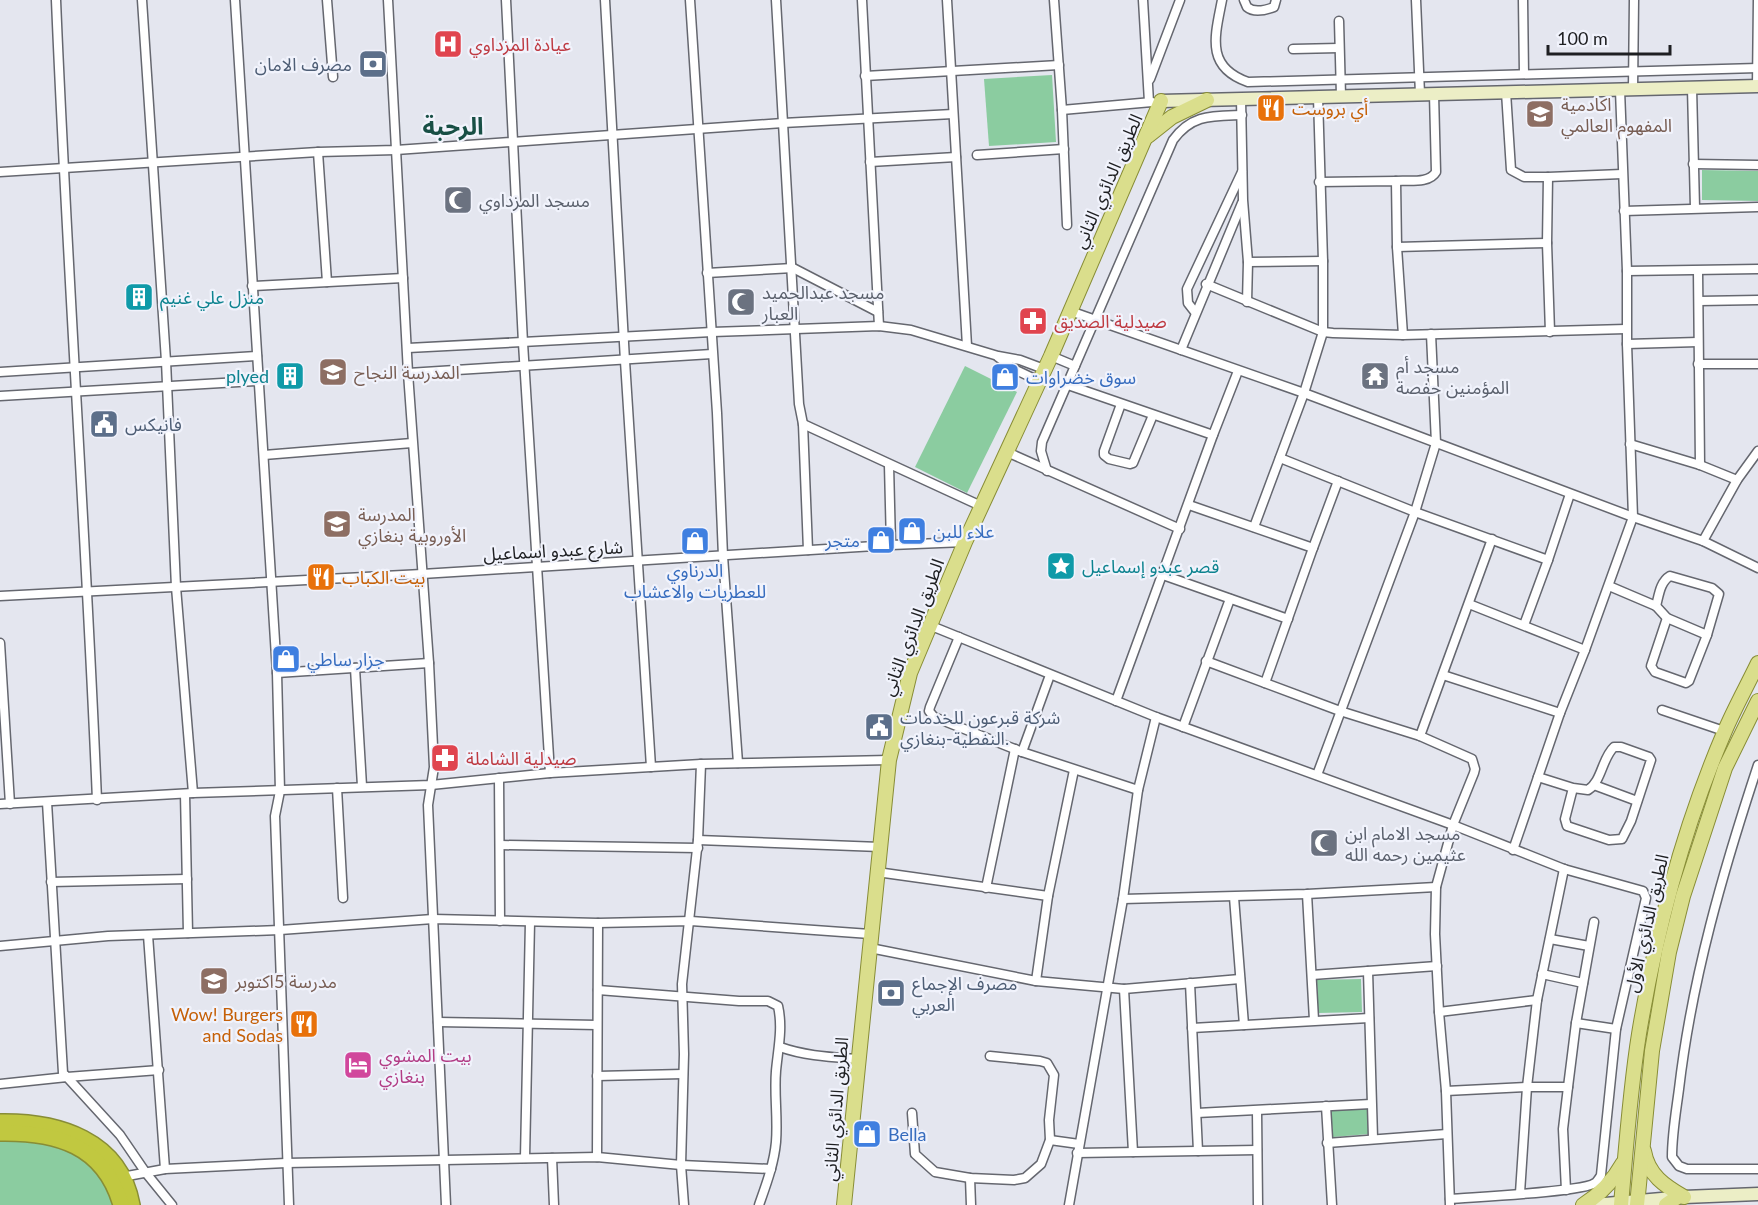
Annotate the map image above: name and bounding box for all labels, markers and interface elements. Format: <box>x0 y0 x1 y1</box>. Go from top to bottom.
scale bar <box>1548 18 1670 56</box>
text: 100 m <box>1557 27 1608 49</box>
hospital icon: عيادة المزداوي <box>432 28 464 60</box>
place label: عيادة المزداوي <box>469 33 571 58</box>
bank icon: مصرف الامان <box>357 48 389 80</box>
place label: مصرف الامان <box>255 53 352 76</box>
restaurant icon: أي بروست <box>1255 92 1287 124</box>
place label: اكادمية المفهوم العالمي <box>1561 93 1672 140</box>
place label: أي بروست <box>1292 97 1368 122</box>
school or university icon: اكادمية المفهوم العالمي <box>1524 98 1556 130</box>
street label: الطريق الدائري الثاني <box>1067 110 1149 253</box>
district label: الرحبة <box>422 111 484 141</box>
mosque icon: مسجد المزداوي <box>442 184 474 216</box>
place label: مسجد المزداوي <box>479 189 590 214</box>
building icon: منزل علي غنيم <box>123 281 155 313</box>
place label: مسجد عبدالحميد العبار <box>761 281 884 325</box>
place label: منزل علي غنيم <box>160 286 264 311</box>
mosque icon: مسجد عبدالحميد العبار <box>725 286 757 318</box>
pharmacy icon: صيدلية الصديق <box>1017 305 1049 337</box>
place label: صيدلية الصديق <box>1054 310 1167 333</box>
place label: مسجد أم المؤمنين حفصة <box>1396 355 1509 399</box>
school or university icon: المدرسة النجاح <box>317 356 349 388</box>
building icon: plyed <box>274 360 306 392</box>
temple icon: مسجد أم المؤمنين حفصة <box>1359 360 1391 392</box>
place label: المدرسة النجاح <box>354 361 460 386</box>
shop icon: سوق خضراوات <box>989 361 1021 393</box>
place label: plyed <box>226 365 269 387</box>
place label: سوق خضراوات <box>1026 366 1136 389</box>
public building icon: فانيكس <box>88 408 120 440</box>
place label: فانيكس <box>125 413 182 436</box>
place label: المدرسة الأوروبية بنغازي <box>358 503 466 549</box>
school or university icon: المدرسة الأوروبية بنغازي <box>321 508 353 540</box>
shop icon: علاء للبن <box>896 515 928 547</box>
place label: علاء للبن <box>933 520 994 543</box>
shop icon: متجر <box>865 524 897 556</box>
shop icon: الدرناوي للعطريات والاعشاب <box>679 525 711 557</box>
place label: متجر <box>824 529 860 552</box>
street label: شارع عبدو اسماعيل <box>482 535 624 569</box>
place icon: قصر عبدو إسماعيل <box>1045 550 1077 582</box>
street label: الطريق الدائري الثاني <box>876 555 951 700</box>
place label: قصر عبدو إسماعيل <box>1082 555 1219 579</box>
place label: الدرناوي للعطريات والاعشاب <box>624 559 766 603</box>
restaurant icon: بيت الكباب <box>305 561 337 593</box>
place label: بيت الكباب <box>342 566 425 588</box>
shop icon: جزار ساطي <box>270 643 302 675</box>
place label: جزار ساطي <box>307 648 385 673</box>
place label: شركة قبرعون للخدمات النفطية-بنغازي. <box>900 706 1060 752</box>
public building icon: شركة قبرعون للخدمات النفطية-بنغازي. <box>863 711 895 743</box>
pharmacy icon: صيدلية الشاملة <box>429 742 461 774</box>
place label: صيدلية الشاملة <box>466 747 576 769</box>
place label: مسجد الامام ابن عثيمين رحمه الله <box>1345 822 1466 866</box>
mosque icon: مسجد الامام ابن عثيمين رحمه الله <box>1308 827 1340 859</box>
street label: الطريق الدائري الأول <box>1619 852 1676 995</box>
school or university icon: مدرسة 5اكتوبر <box>198 965 230 997</box>
place label: مدرسة 5اكتوبر <box>234 970 337 993</box>
place label: مصرف الإجماع العربي <box>912 972 1018 1018</box>
bank icon: مصرف الإجماع العربي <box>875 977 907 1009</box>
place label: Wow! Burgers and Sodas <box>171 1003 283 1046</box>
restaurant icon: Wow! Burgers and Sodas <box>288 1008 320 1040</box>
street label: الطريق الدائري الثاني <box>818 1036 855 1182</box>
place label: بيت المشوي بنغازي <box>379 1044 472 1090</box>
hotel icon: بيت المشوي بنغازي <box>342 1049 374 1081</box>
shop icon: Bella <box>851 1118 883 1150</box>
place label: Bella <box>888 1123 926 1145</box>

